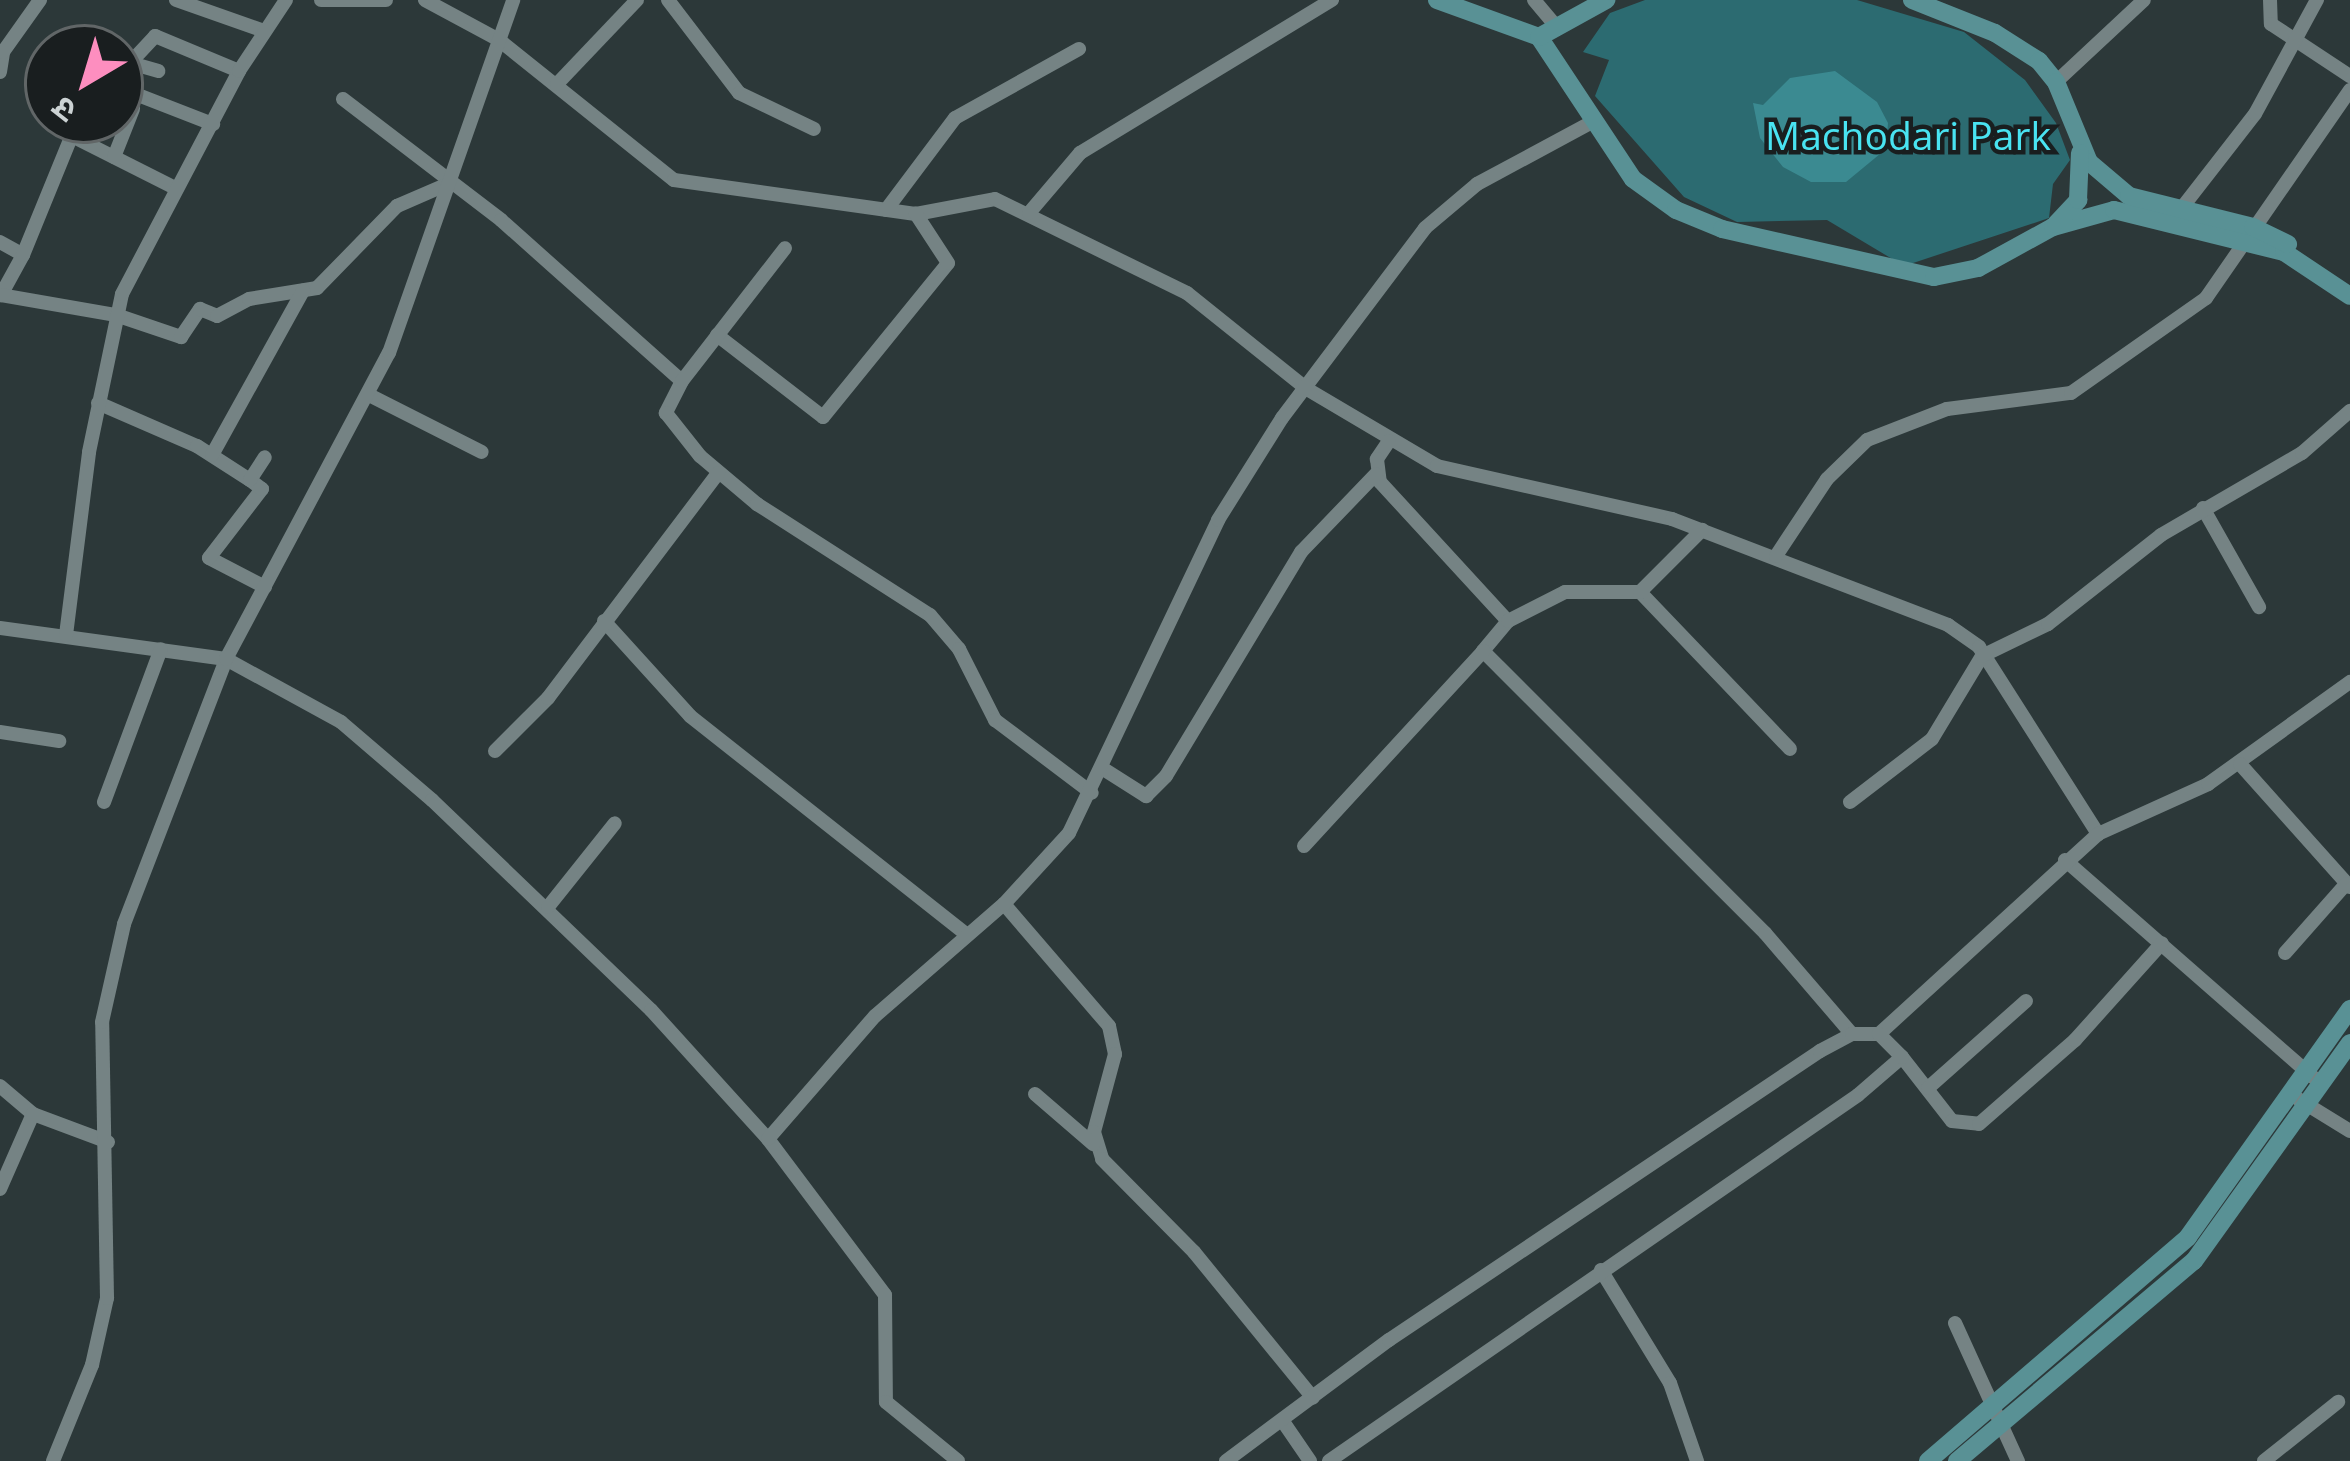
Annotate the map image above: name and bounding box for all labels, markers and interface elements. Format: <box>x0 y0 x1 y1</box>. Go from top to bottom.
north arrow <box>24 24 144 144</box>
text: उ <box>42 87 85 134</box>
park label: Machodari Park <box>1765 112 2051 158</box>

